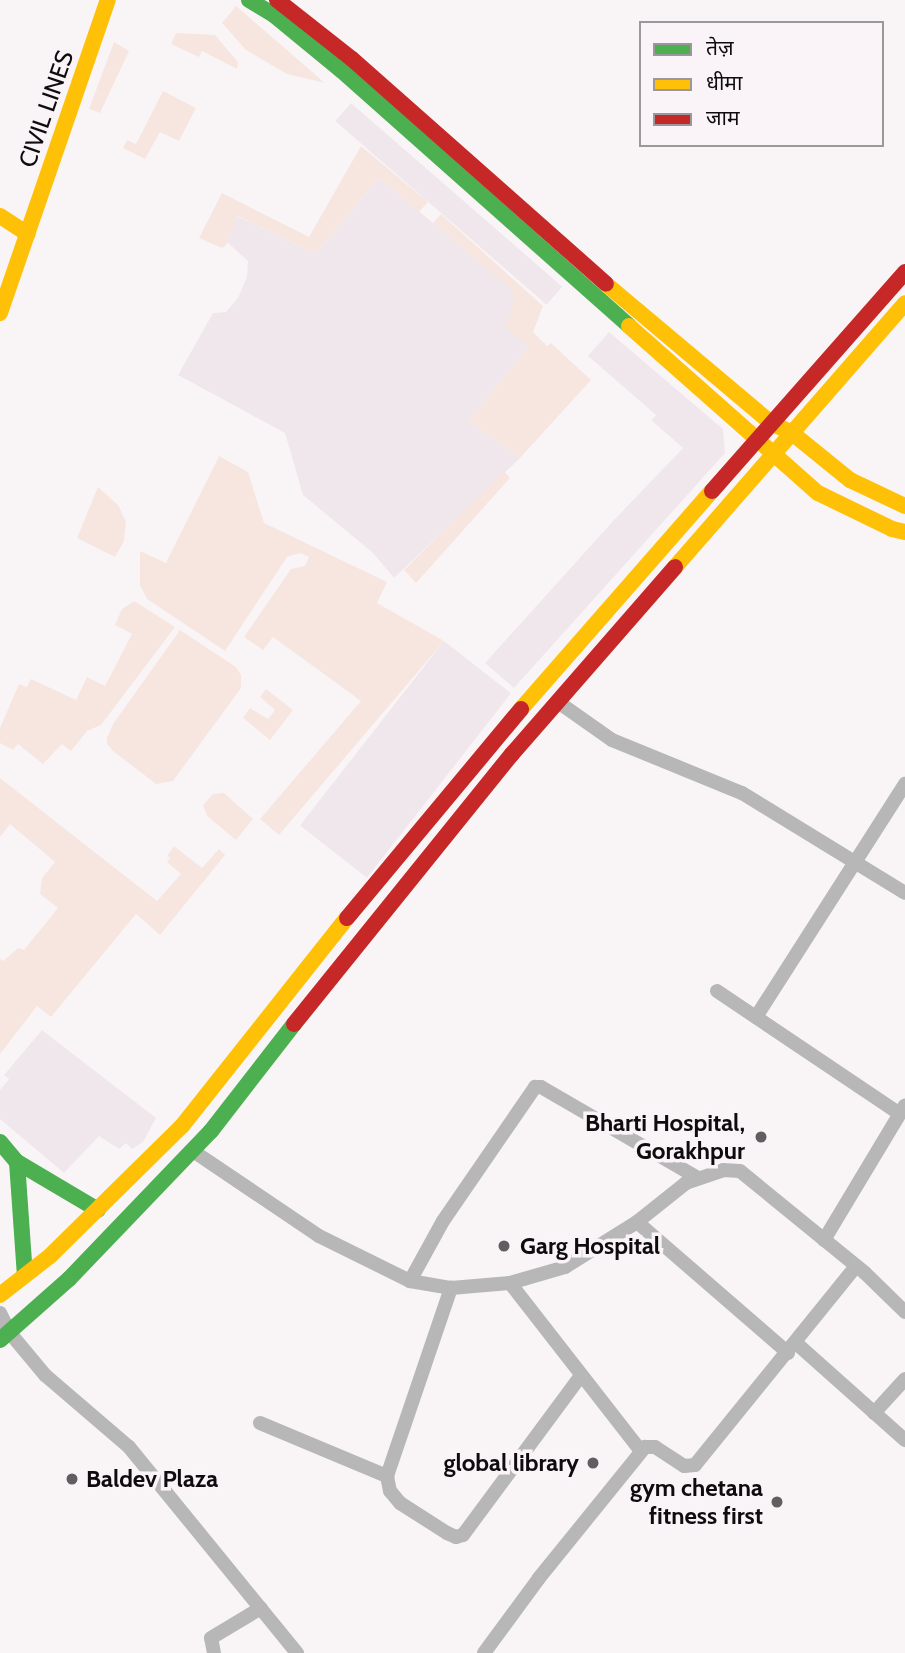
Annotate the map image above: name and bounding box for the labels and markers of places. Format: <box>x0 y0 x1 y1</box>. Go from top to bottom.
place label: Bharti Hospital, Gorakhpur <box>585 1109 745 1165</box>
marker: Bharti Hospital, Gorakhpur <box>751 1127 771 1147</box>
place label: Garg Hospital <box>520 1232 660 1260</box>
marker: Garg Hospital <box>494 1236 514 1256</box>
place label: global library <box>443 1449 579 1477</box>
marker: global library <box>585 1455 601 1471</box>
place label: Baldev Plaza <box>86 1465 218 1493</box>
marker: Baldev Plaza <box>64 1471 80 1487</box>
place label: gym chetana fitness first <box>630 1474 763 1530</box>
marker: gym chetana fitness first <box>769 1494 785 1510</box>

